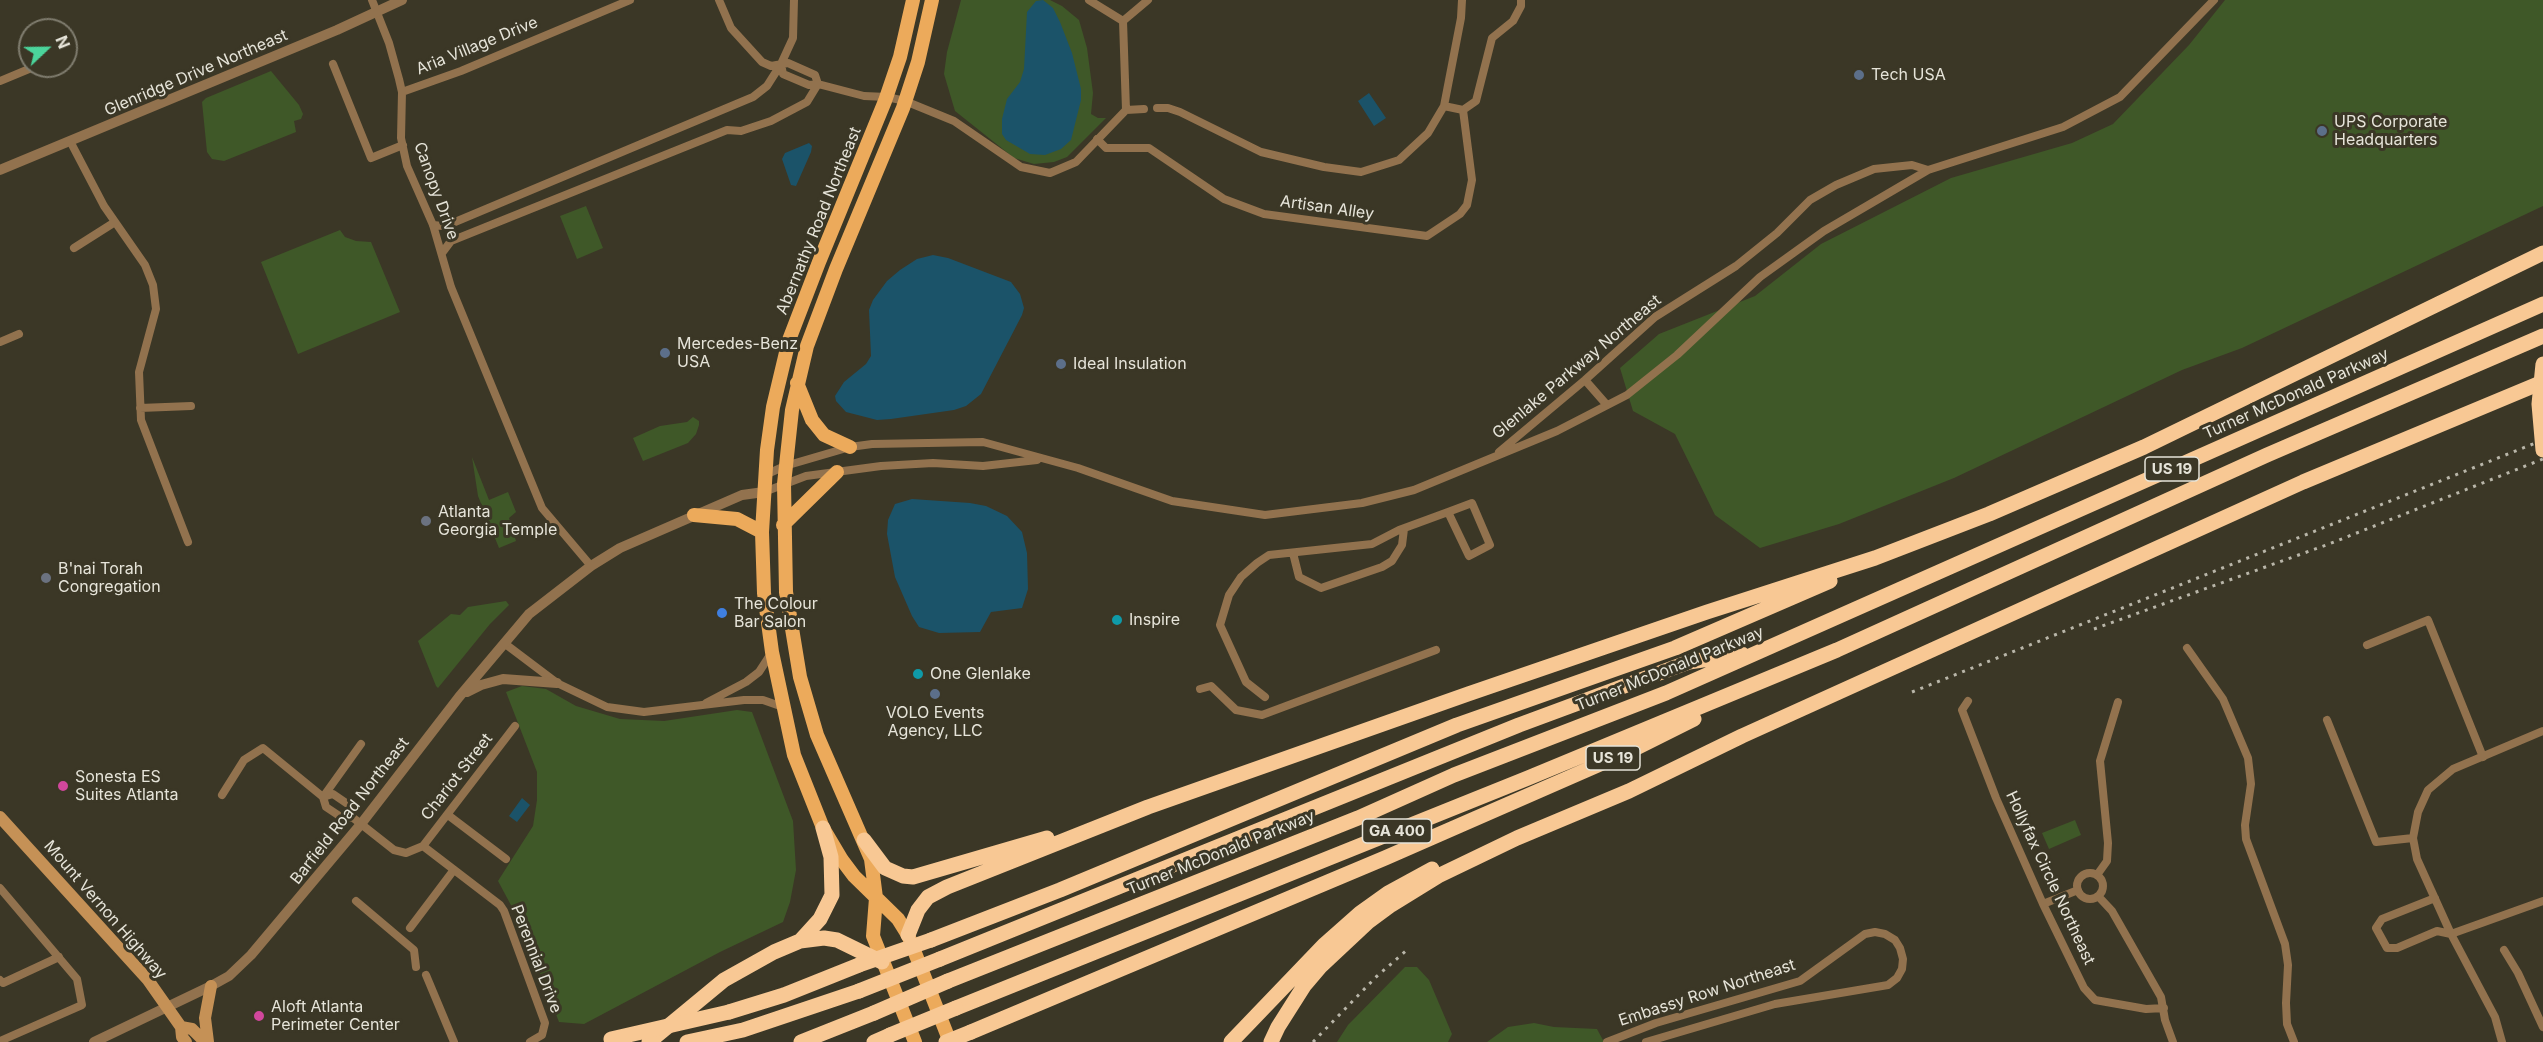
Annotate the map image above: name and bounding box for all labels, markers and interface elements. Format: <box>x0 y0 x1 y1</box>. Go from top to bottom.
street label: Aria Village Drive <box>413 13 541 79</box>
north arrow <box>18 18 78 78</box>
street label: Glenridge Drive Northeast <box>102 26 290 120</box>
text: N <box>51 33 74 51</box>
place label: Tech USA <box>1871 65 1946 85</box>
marker: Tech USA <box>1852 68 1866 82</box>
place label: UPS Corporate Headquarters <box>2334 112 2447 150</box>
street label: Abernathy Road Northeast <box>773 124 865 318</box>
marker: UPS Corporate Headquarters <box>2315 124 2329 138</box>
street label: Canopy Drive <box>409 140 463 242</box>
street label: Artisan Alley <box>1279 192 1375 224</box>
street label: Glenlake Parkway Northeast <box>1489 291 1665 443</box>
place label: Mercedes-Benz USA <box>677 334 798 372</box>
street label: Turner McDonald Parkway <box>2200 344 2392 444</box>
marker: Mercedes-Benz USA <box>658 346 672 360</box>
place label: Ideal Insulation <box>1073 354 1187 374</box>
marker: Ideal Insulation <box>1054 357 1068 371</box>
road number: US 19 <box>2145 457 2199 481</box>
place label: Atlanta Georgia Temple <box>438 502 557 540</box>
marker: Atlanta Georgia Temple <box>419 514 433 528</box>
place label: B'nai Torah Congregation <box>58 559 161 597</box>
marker: B'nai Torah Congregation <box>39 571 53 585</box>
place label: The Colour Bar Salon <box>734 594 818 632</box>
marker: The Colour Bar Salon <box>715 606 729 620</box>
place label: Inspire <box>1129 610 1180 630</box>
marker: Inspire <box>1110 613 1124 627</box>
street label: Turner McDonald Parkway <box>1573 623 1767 715</box>
place label: One Glenlake <box>930 664 1031 684</box>
marker: One Glenlake <box>911 667 925 681</box>
marker: VOLO Events Agency, LLC <box>928 687 942 701</box>
place label: VOLO Events Agency, LLC <box>886 703 984 741</box>
street label: Chariot Street <box>417 730 497 824</box>
street label: Barfield Road Northeast <box>287 734 413 888</box>
road number: US 19 <box>1586 746 1640 770</box>
place label: Sonesta ES Suites Atlanta <box>75 767 179 805</box>
marker: Sonesta ES Suites Atlanta <box>56 779 70 793</box>
street label: Hollyfax Circle Northeast <box>2001 788 2099 968</box>
street label: Turner McDonald Parkway <box>1124 807 1318 899</box>
road number: GA 400 <box>1362 819 1432 843</box>
street label: Mount Vernon Highway <box>40 837 170 983</box>
street label: Perennial Drive <box>507 902 565 1016</box>
street label: Embassy Row Northeast <box>1616 955 1798 1031</box>
place label: Aloft Atlanta Perimeter Center <box>271 997 400 1035</box>
marker: Aloft Atlanta Perimeter Center <box>252 1009 266 1023</box>

